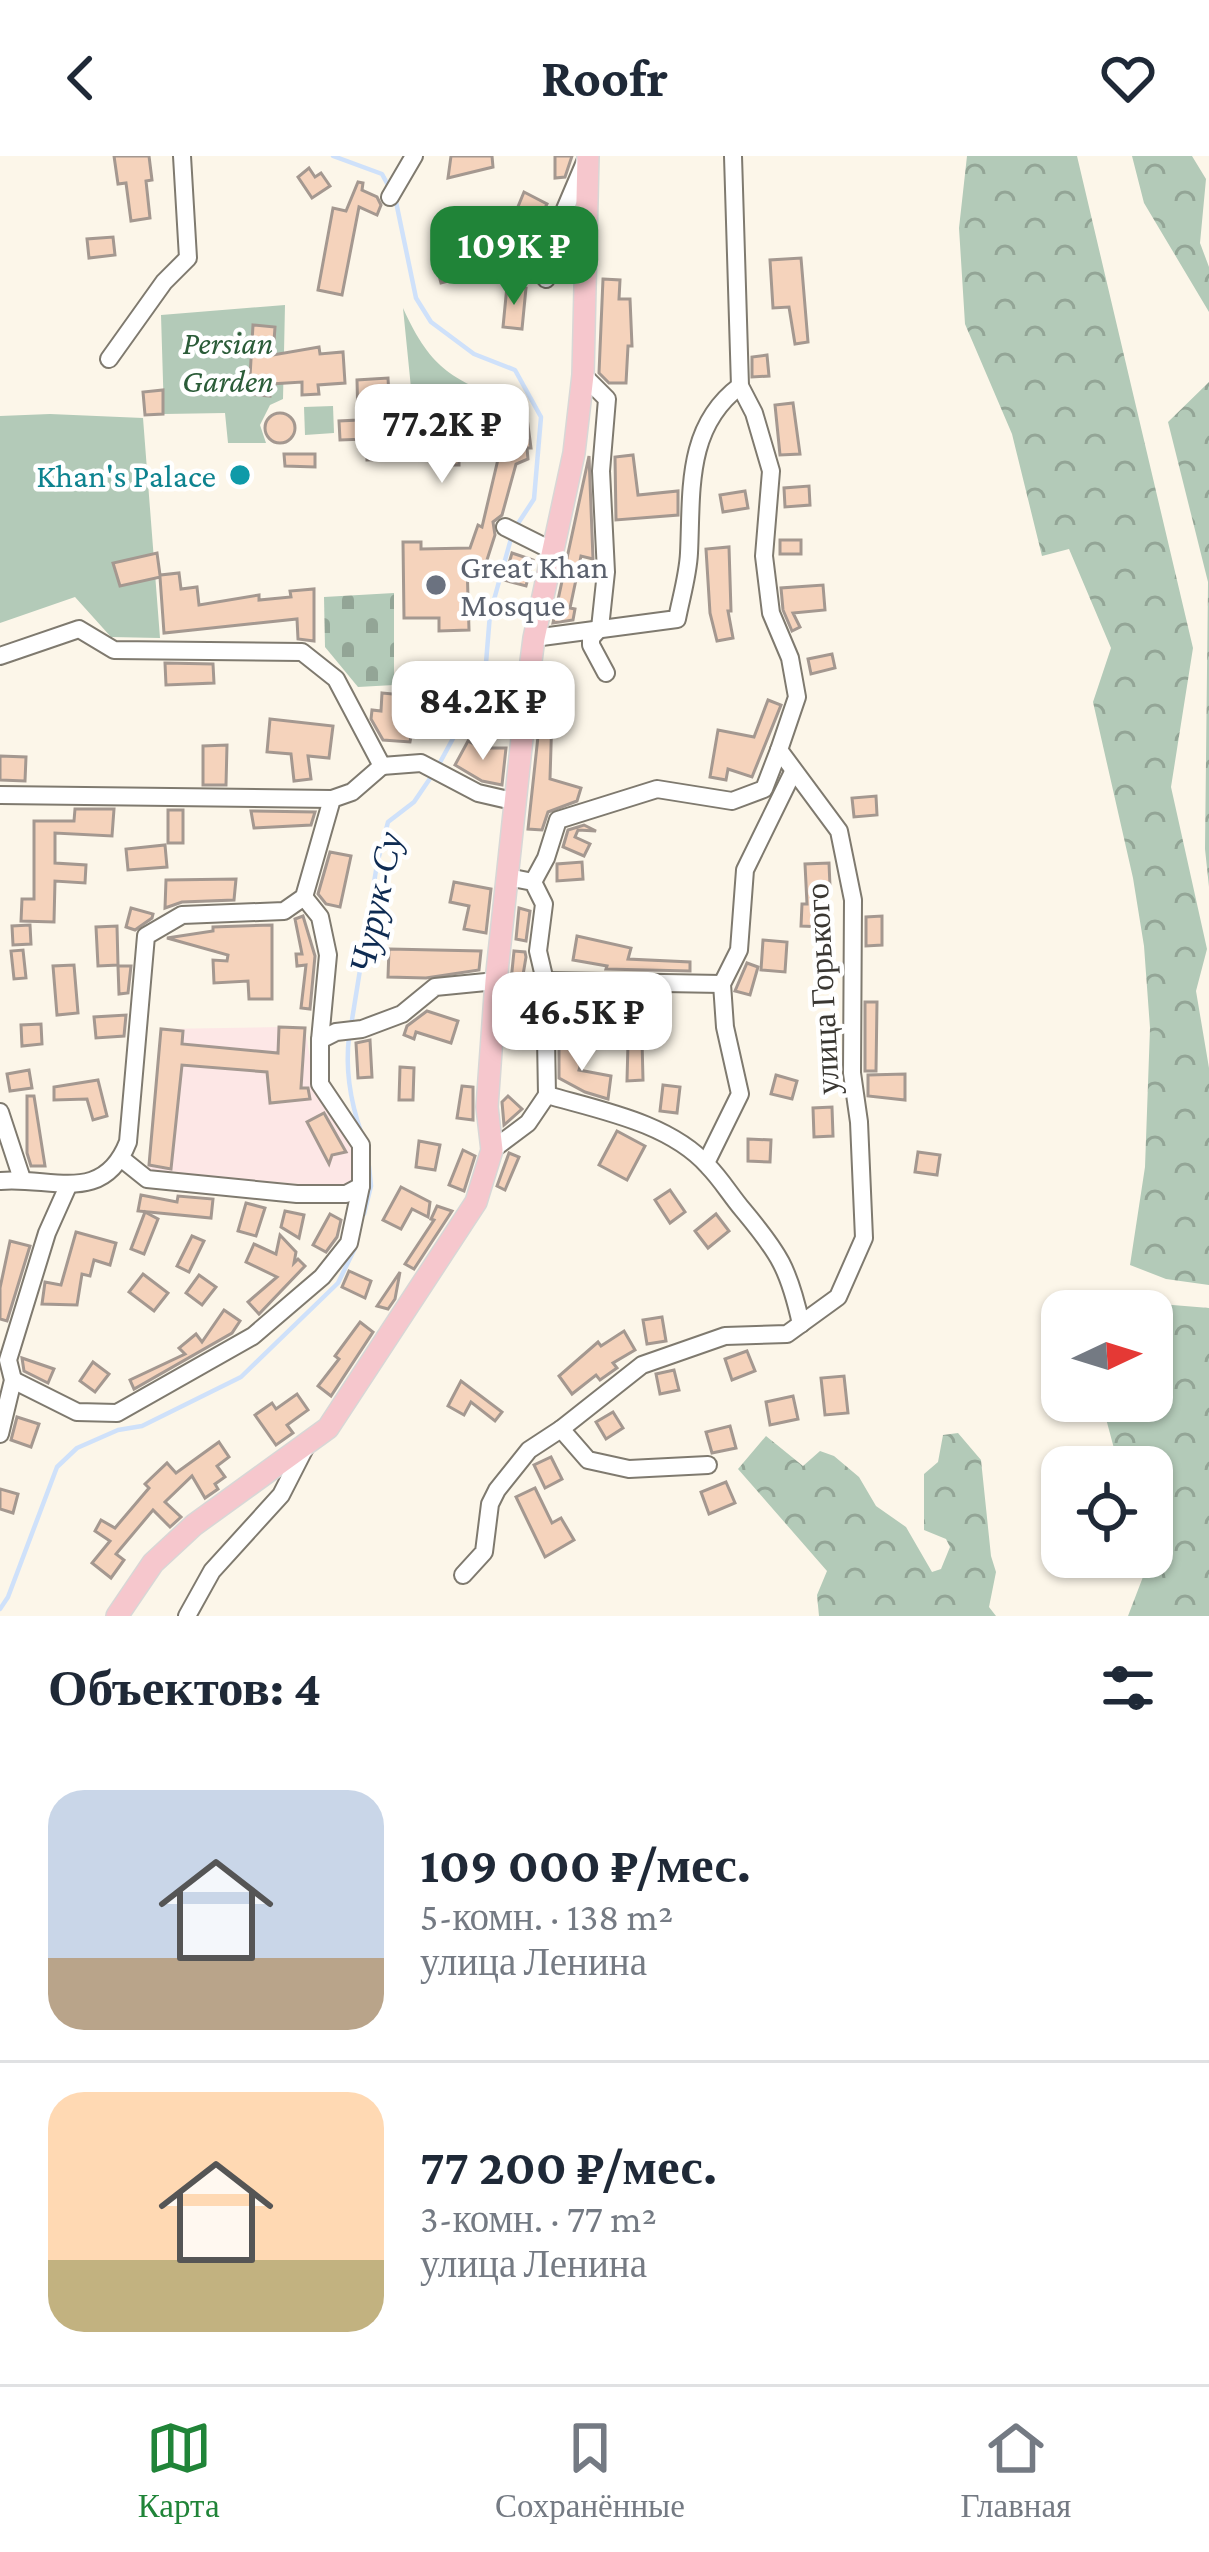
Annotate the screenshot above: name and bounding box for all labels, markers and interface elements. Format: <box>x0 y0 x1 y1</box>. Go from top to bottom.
icon: back <box>48 45 114 111</box>
icon: heart <box>1095 45 1161 111</box>
text: Roofr <box>541 48 668 108</box>
pin: 109K ₽ <box>416 206 612 308</box>
text: 109K ₽ <box>457 223 571 266</box>
park label: Persian Garden <box>182 324 274 399</box>
pin: 77.2K ₽ <box>331 384 553 486</box>
text: 77.2K ₽ <box>382 401 502 444</box>
place label: Khan's Palace <box>36 457 216 494</box>
marker: Khan's Palace <box>227 462 253 488</box>
place label: Great Khan Mosque <box>460 548 608 623</box>
marker: Great Khan Mosque <box>423 572 449 598</box>
pin: 84.2K ₽ <box>372 661 594 763</box>
text: 84.2K ₽ <box>419 678 547 721</box>
water label: Чурук-Су <box>341 829 411 977</box>
street label: улица Горького <box>798 882 846 1096</box>
pin: 46.5K ₽ <box>471 972 693 1074</box>
text: 46.5K ₽ <box>519 989 645 1032</box>
north arrow <box>1041 1290 1173 1422</box>
map controls <box>1041 1290 1173 1578</box>
button: locate <box>1041 1446 1173 1578</box>
icon: filters <box>1095 1655 1161 1721</box>
text: Объектов: 4 <box>48 1659 321 1716</box>
text: 109 000 ₽/мес. <box>420 1836 751 1893</box>
icon: home <box>144 1838 288 1982</box>
text: 5-комн. · 138 m² <box>420 1895 673 1938</box>
text: улица Ленина <box>420 1940 647 1983</box>
text: 77 200 ₽/мес. <box>420 2138 717 2195</box>
icon: home <box>144 2140 288 2284</box>
text: 3-комн. · 77 m² <box>420 2197 657 2240</box>
text: улица Ленина <box>420 2242 647 2285</box>
tab: Карта <box>138 2415 220 2525</box>
tab: Сохранённые <box>495 2415 685 2525</box>
tab: Главная <box>960 2415 1071 2525</box>

